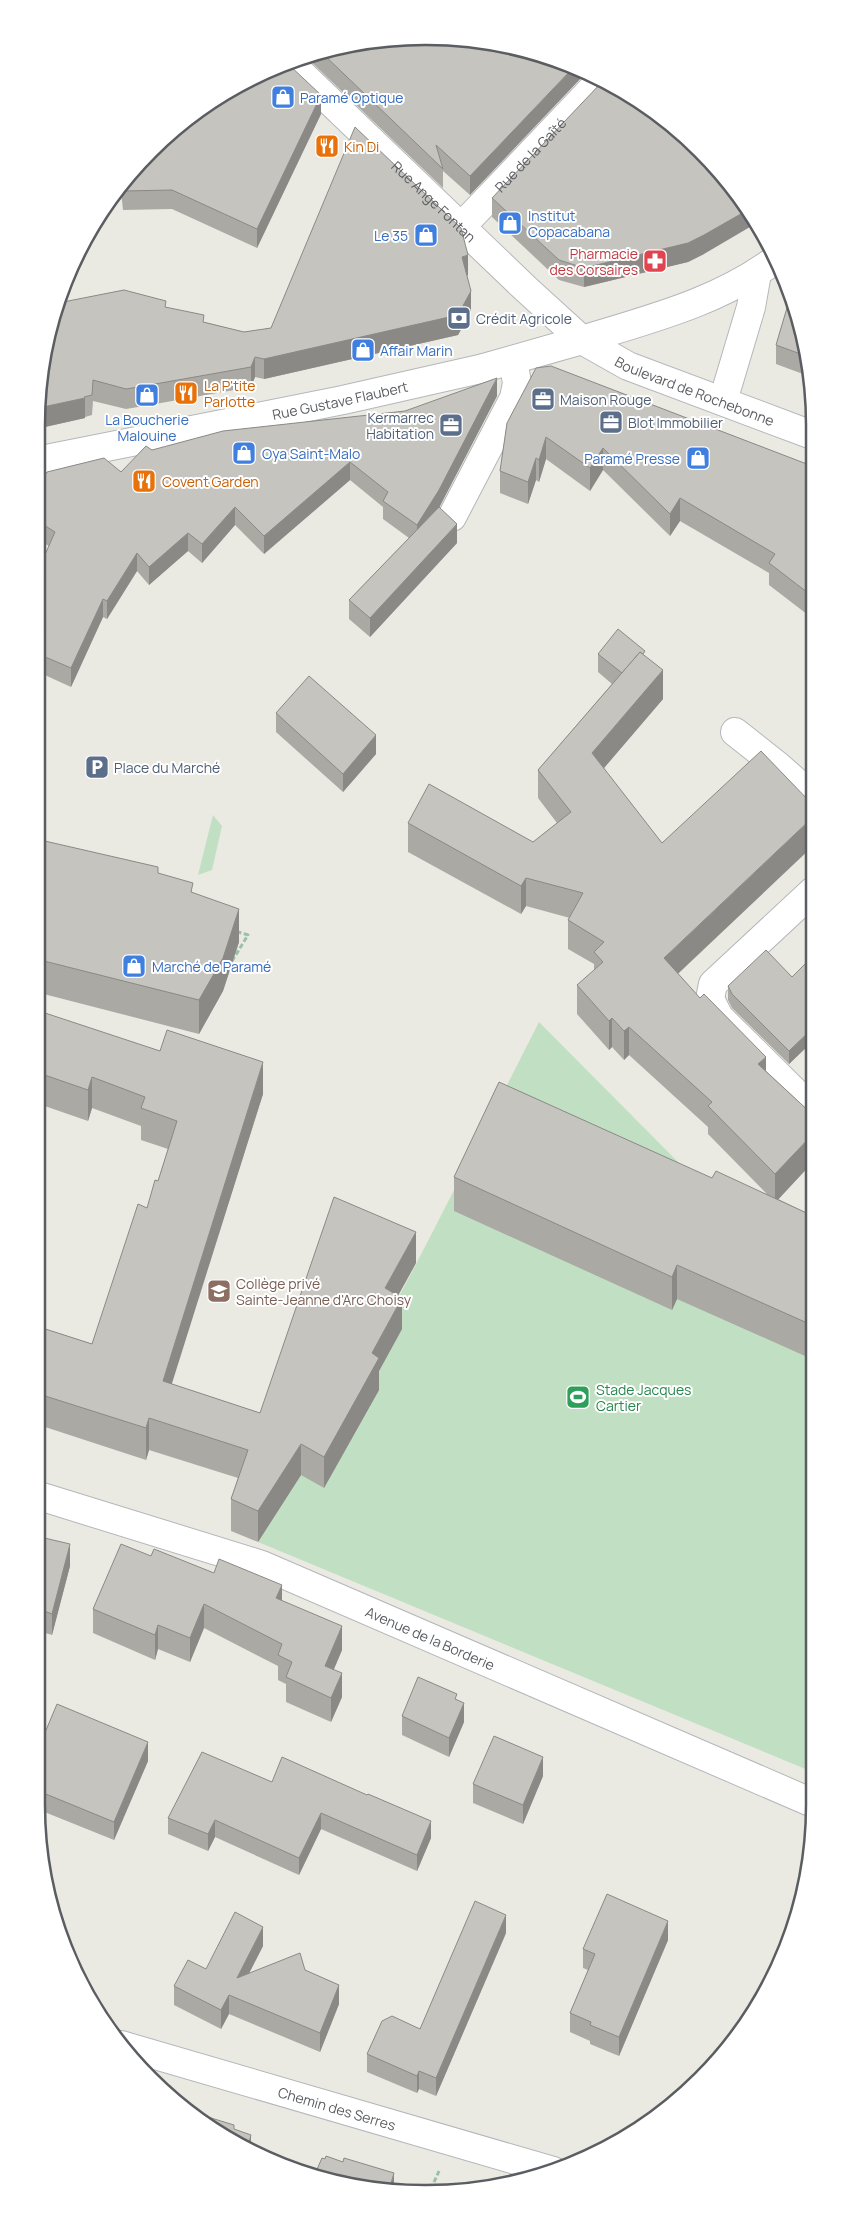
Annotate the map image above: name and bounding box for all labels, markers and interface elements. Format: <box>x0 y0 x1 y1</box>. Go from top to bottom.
shop icon: Paramé Optique <box>270 84 296 110</box>
place label: Paramé Optique <box>300 88 403 107</box>
street label: Rue de la Gaîté <box>490 113 570 196</box>
restaurant icon: Kin Di <box>314 133 340 159</box>
place label: Kin Di <box>344 137 379 156</box>
street label: Rue Ange Fontan <box>388 156 480 246</box>
place label: Institut Copacabana <box>528 206 610 241</box>
shop icon: Institut Copacabana <box>497 210 523 236</box>
shop icon: Le 35 <box>413 222 439 248</box>
place label: Le 35 <box>374 226 408 245</box>
place label: Pharmacie des Corsaires <box>549 244 638 279</box>
pharmacy icon: Pharmacie des Corsaires <box>642 248 668 274</box>
bank icon: Crédit Agricole <box>446 305 472 331</box>
place label: Crédit Agricole <box>476 309 572 328</box>
shop icon: Affair Marin <box>350 337 376 363</box>
place label: Affair Marin <box>380 341 453 360</box>
street label: Boulevard de Rochebonne <box>612 351 777 430</box>
place label: La P'tite Parlotte <box>204 376 256 411</box>
street label: Rue Gustave Flaubert <box>270 376 410 423</box>
restaurant icon: La P'tite Parlotte <box>173 380 199 406</box>
shop icon: La Boucherie Malouine <box>134 382 160 408</box>
office icon: Maison Rouge <box>530 386 556 412</box>
place label: Maison Rouge <box>560 390 651 409</box>
place label: Kermarrec Habitation <box>366 408 434 443</box>
office icon: Blot Immobilier <box>598 409 624 435</box>
place label: La Boucherie Malouine <box>105 410 189 445</box>
office icon: Kermarrec Habitation <box>438 412 464 438</box>
place label: Blot Immobilier <box>628 413 723 432</box>
shop icon: Oya Saint-Malo <box>231 440 257 466</box>
place label: Oya Saint-Malo <box>262 444 360 463</box>
shop icon: Paramé Presse <box>685 445 711 471</box>
place label: Paramé Presse <box>584 449 680 468</box>
restaurant icon: Covent Garden <box>131 468 157 494</box>
place label: Covent Garden <box>162 472 259 491</box>
parking icon: Place du Marché <box>84 754 110 780</box>
place label: Place du Marché <box>114 758 220 777</box>
shop icon: Marché de Paramé <box>121 953 147 979</box>
place label: Marché de Paramé <box>152 957 271 976</box>
place label: Collège privé Sainte-Jeanne d'Arc Choisy <box>236 1274 412 1309</box>
school or university icon: Collège privé Sainte-Jeanne d'Arc Choisy <box>206 1278 232 1304</box>
place label: Stade Jacques Cartier <box>596 1380 691 1415</box>
sports icon: Stade Jacques Cartier <box>565 1384 591 1410</box>
street label: Avenue de la Borderie <box>363 1602 498 1674</box>
street label: Chemin des Serres <box>276 2082 398 2134</box>

